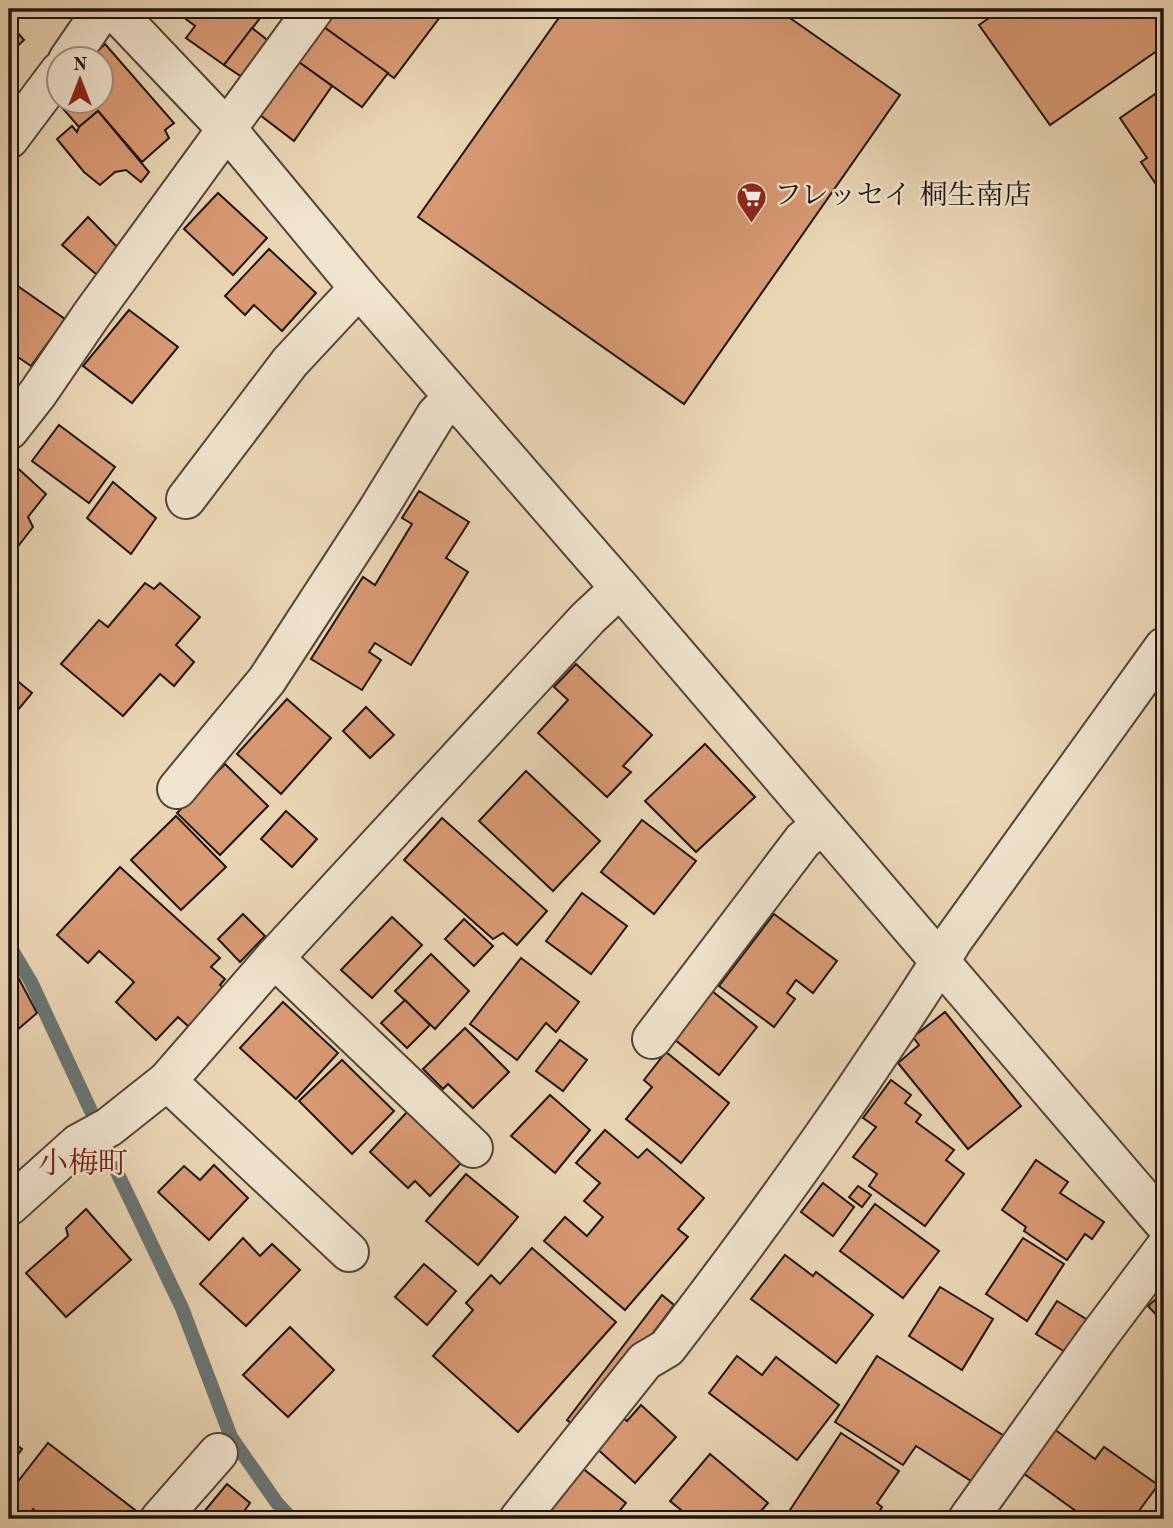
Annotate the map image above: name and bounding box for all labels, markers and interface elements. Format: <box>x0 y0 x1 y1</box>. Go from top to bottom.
north arrow <box>46 46 116 116</box>
text: N <box>73 56 88 75</box>
supermarket icon: フレッセイ 桐生南店 <box>734 180 768 224</box>
place label: フレッセイ 桐生南店 <box>774 180 1032 211</box>
district label: 小梅町 <box>38 1147 128 1180</box>

